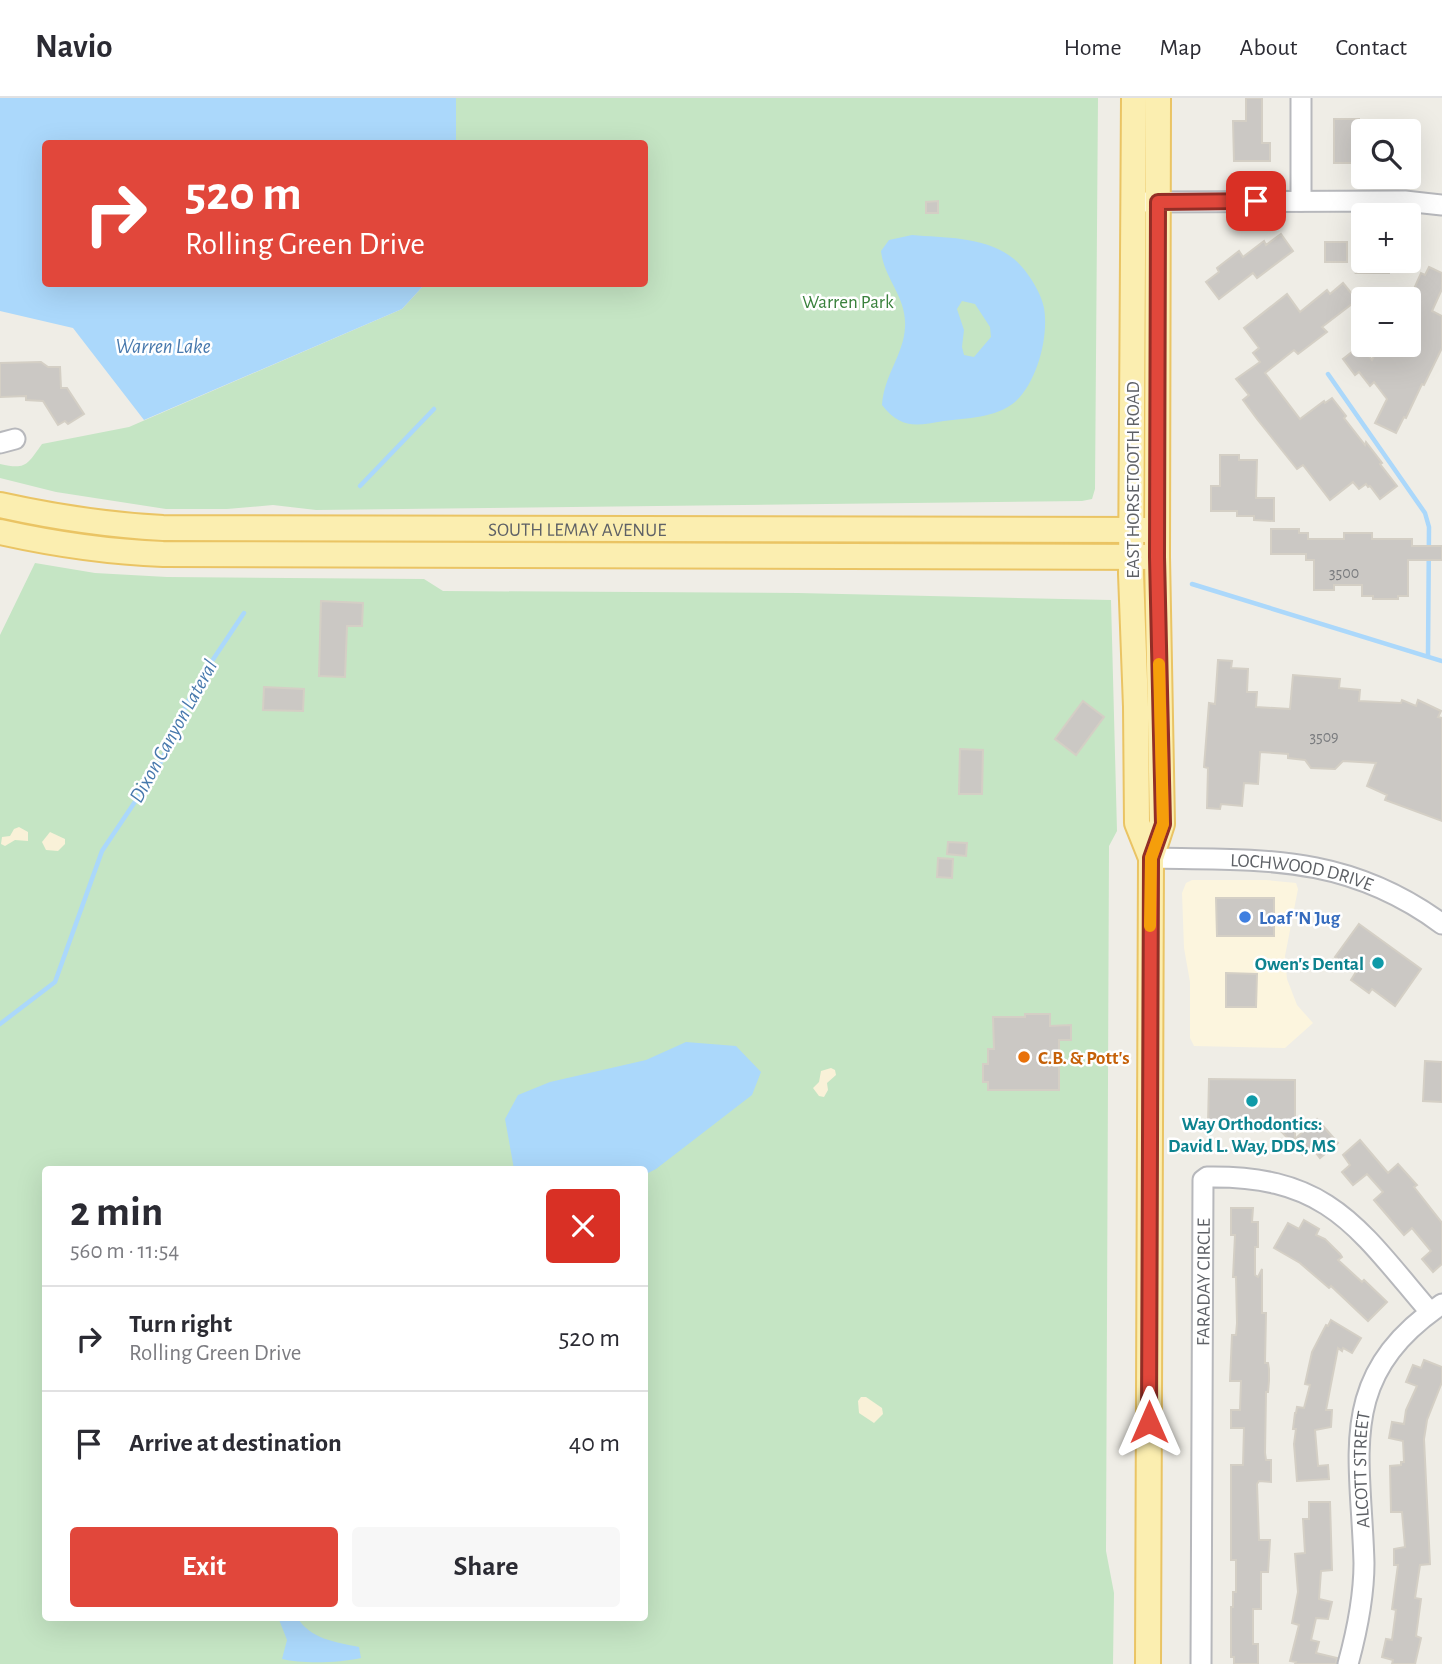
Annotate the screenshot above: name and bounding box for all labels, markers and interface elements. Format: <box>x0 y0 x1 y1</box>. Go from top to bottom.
text: Navio <box>35 31 113 64</box>
text: Home <box>1064 36 1122 60</box>
text: Map <box>1160 36 1202 60</box>
text: About <box>1240 36 1297 60</box>
text: Contact <box>1335 36 1407 60</box>
map controls <box>1351 119 1421 357</box>
button: search <box>1351 119 1421 189</box>
icon: right <box>70 168 161 259</box>
text: 520 m <box>185 170 302 219</box>
pin <box>1226 171 1286 231</box>
icon: arrive <box>1237 182 1275 220</box>
button: + <box>1351 203 1421 273</box>
text: Rolling Green Drive <box>185 228 425 260</box>
button: − <box>1351 287 1421 357</box>
park label: Warren Park <box>802 293 894 312</box>
water label: Warren Lake <box>115 336 211 357</box>
street label: EAST HORSETOOTH ROAD <box>1124 381 1143 579</box>
street label: SOUTH LEMAY AVENUE <box>488 521 666 540</box>
house number: 3500 <box>1329 565 1359 581</box>
water label: Dixon Canyon Lateral <box>126 656 221 806</box>
house number: 3509 <box>1309 729 1339 745</box>
street label: LOCHWOOD DRIVE <box>1230 851 1376 895</box>
marker: Loaf 'N Jug <box>1237 909 1253 925</box>
place label: Loaf 'N Jug <box>1259 909 1341 928</box>
place label: Owen's Dental <box>1255 955 1364 974</box>
marker: Owen's Dental <box>1370 955 1386 971</box>
marker: C.B. & Pott's <box>1016 1049 1032 1065</box>
place label: C.B. & Pott's <box>1038 1049 1130 1068</box>
marker: Way Orthodontics: David L. Way, DDS, MS <box>1244 1093 1260 1109</box>
place label: Way Orthodontics: David L. Way, DDS, MS <box>1168 1115 1336 1156</box>
button: close <box>546 1189 620 1263</box>
text: 2 min <box>70 1191 163 1233</box>
street label: FARADAY CIRCLE <box>1194 1218 1214 1346</box>
text: 560 m · 11:54 <box>70 1240 179 1263</box>
text: Turn right <box>129 1311 232 1337</box>
icon: right <box>70 1320 108 1358</box>
text: 520 m <box>558 1325 620 1351</box>
text: Rolling Green Drive <box>129 1342 301 1365</box>
position arrow <box>1112 1385 1186 1459</box>
street label: ALCOTT STREET <box>1351 1410 1374 1529</box>
icon: arrive <box>70 1425 108 1463</box>
text: Arrive at destination <box>129 1430 342 1456</box>
text: 40 m <box>569 1430 620 1456</box>
button: Exit <box>70 1527 338 1607</box>
button: Share <box>352 1527 620 1607</box>

